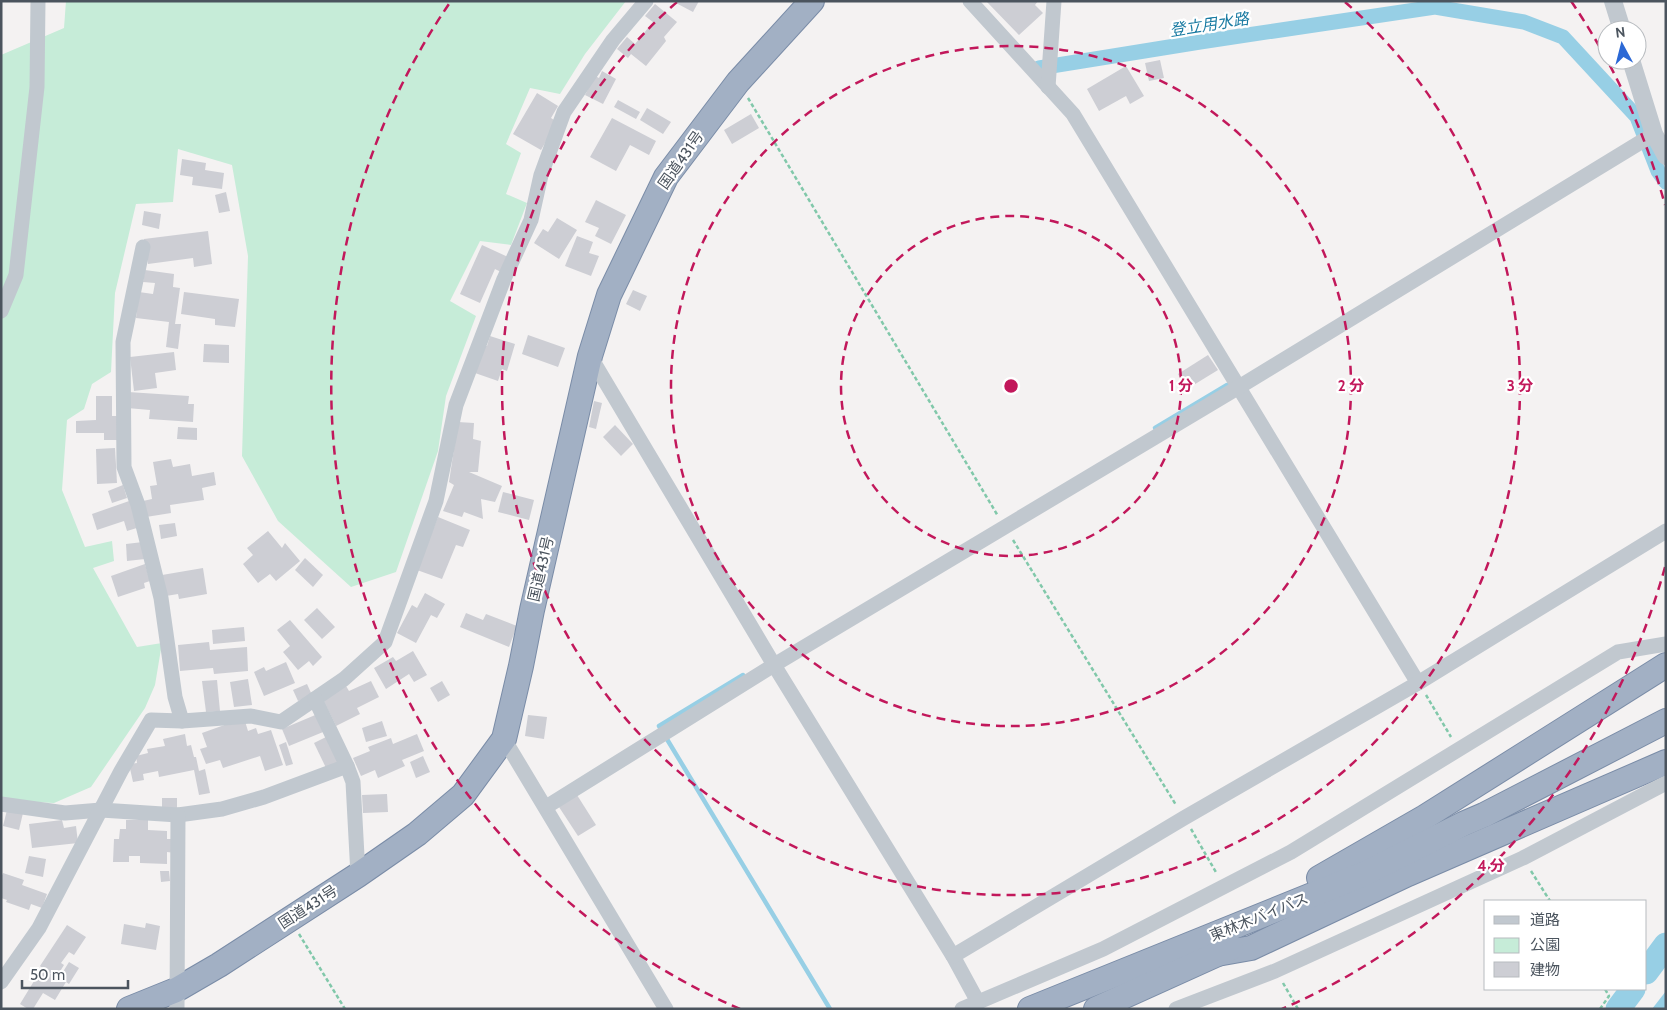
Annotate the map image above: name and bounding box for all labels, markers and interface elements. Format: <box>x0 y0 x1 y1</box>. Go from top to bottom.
water label: 登立用水路 <box>1168 9 1252 40</box>
north arrow <box>1597 20 1647 70</box>
text: N <box>1614 23 1626 42</box>
street label: 国道431号 <box>655 128 707 192</box>
centre of rings <box>1002 377 1020 395</box>
text: 1 分 <box>1169 377 1193 395</box>
text: 2 分 <box>1338 377 1364 395</box>
text: 3 分 <box>1507 377 1533 395</box>
street label: 国道431号 <box>525 534 557 604</box>
text: 4 分 <box>1477 857 1505 875</box>
street label: 国道431号 <box>275 881 341 933</box>
street label: 東林木バイパス <box>1207 889 1311 945</box>
legend <box>1484 900 1647 990</box>
text: 道路 <box>1530 911 1560 929</box>
text: 公園 <box>1530 936 1560 954</box>
scale bar <box>22 958 129 990</box>
text: 建物 <box>1530 961 1560 979</box>
text: 50 m <box>30 966 65 984</box>

